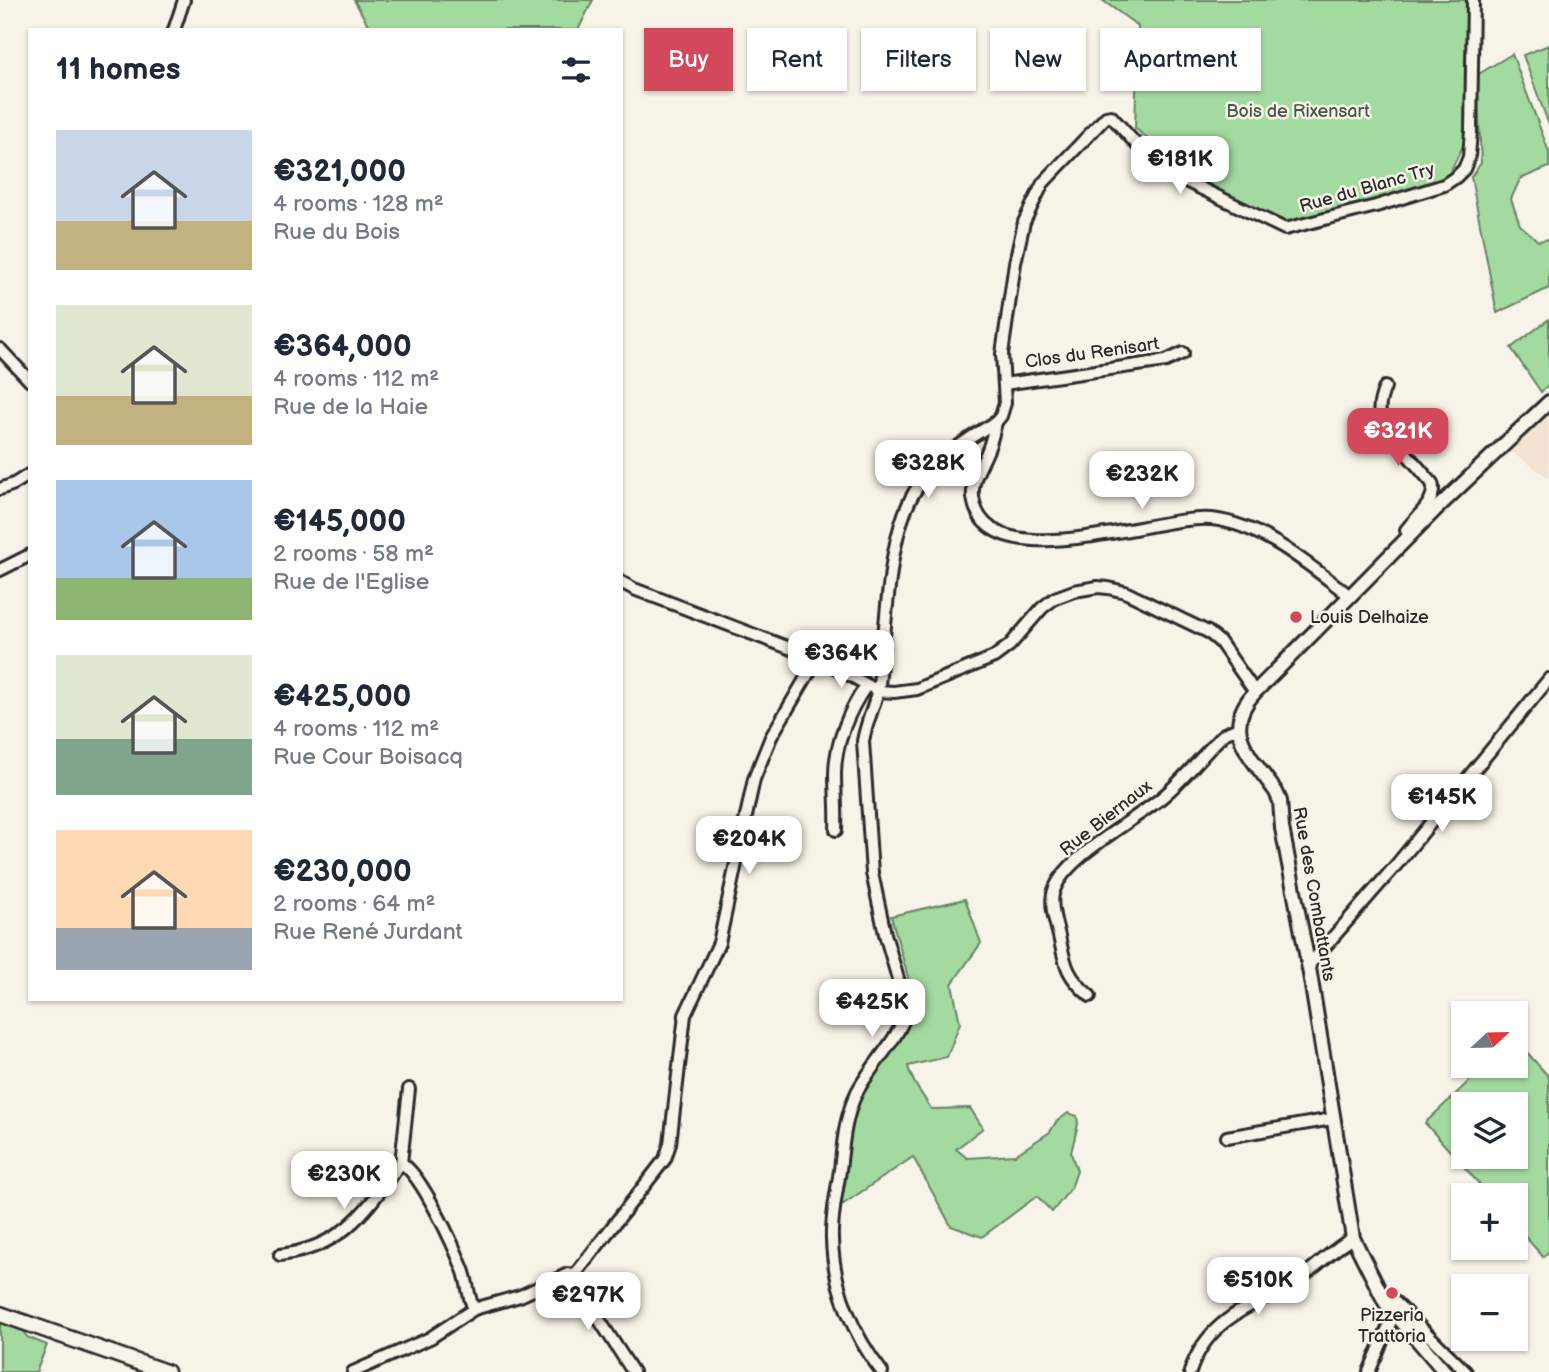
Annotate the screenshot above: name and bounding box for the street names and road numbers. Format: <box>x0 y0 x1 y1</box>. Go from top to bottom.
street label: Rue du Blanc Try <box>1297 158 1438 217</box>
street label: Clos du Renisart <box>1024 333 1161 373</box>
street label: Rue Biernaux <box>1056 775 1157 860</box>
street label: Rue des Combattants <box>1288 805 1340 983</box>

